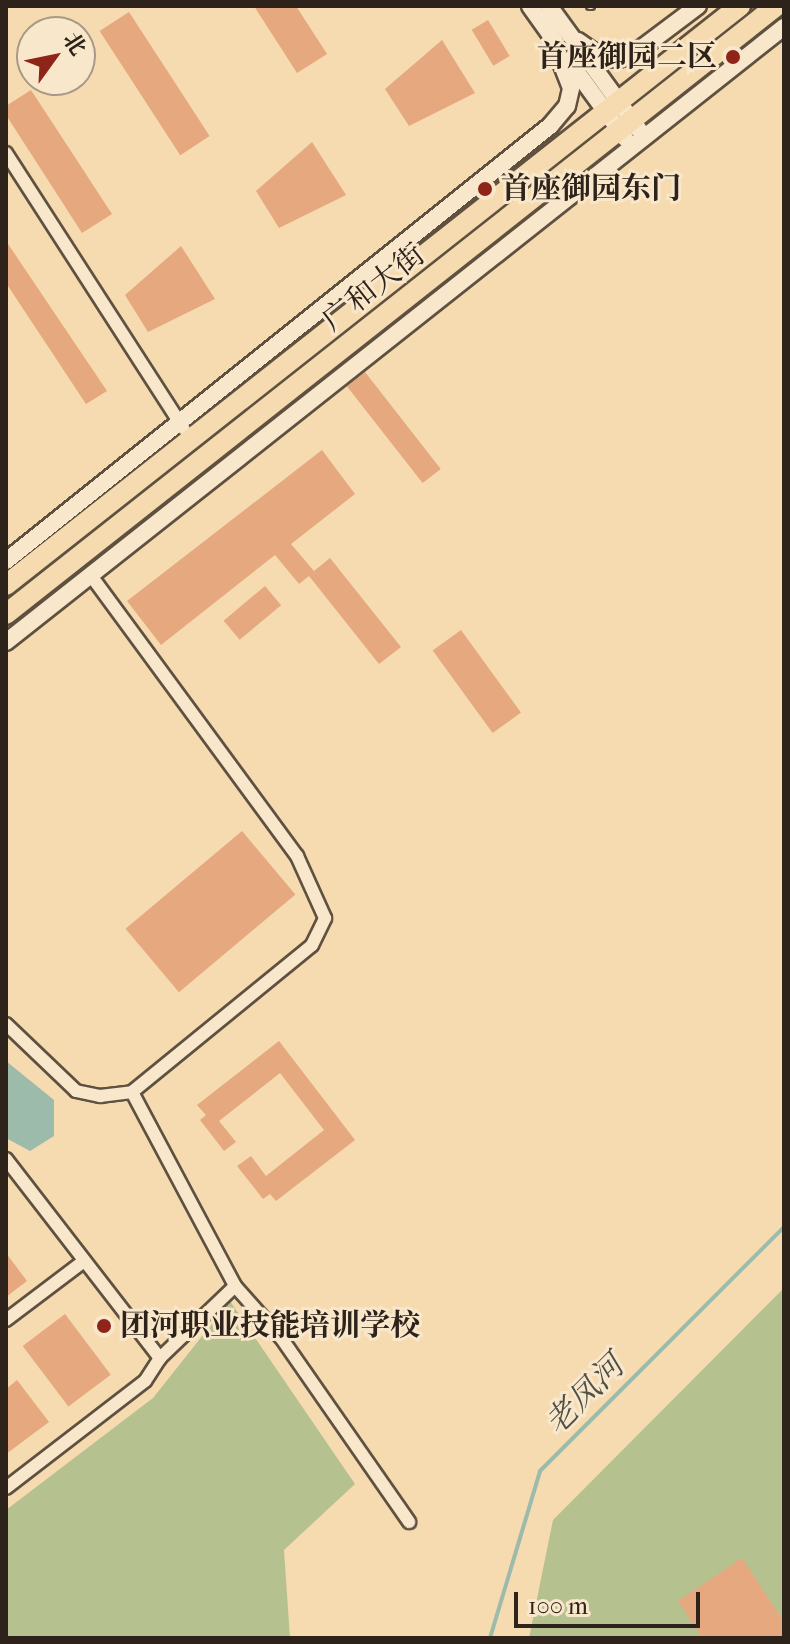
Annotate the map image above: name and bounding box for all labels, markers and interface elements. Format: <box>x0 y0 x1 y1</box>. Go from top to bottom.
north arrow <box>16 16 96 96</box>
text: 北 <box>58 28 91 60</box>
place label: 首座御园二区 <box>537 39 717 75</box>
marker: 首座御园二区 <box>724 48 742 66</box>
place label: 首座御园东门 <box>501 171 681 207</box>
marker: 首座御园东门 <box>476 180 494 198</box>
street label: 广和大街 <box>316 237 432 339</box>
place label: 团河职业技能培训学校 <box>120 1308 420 1344</box>
marker: 团河职业技能培训学校 <box>95 1317 113 1335</box>
water label: 老凤河 <box>537 1347 633 1443</box>
scale bar <box>518 1576 704 1626</box>
text: 100 m <box>528 1592 588 1620</box>

